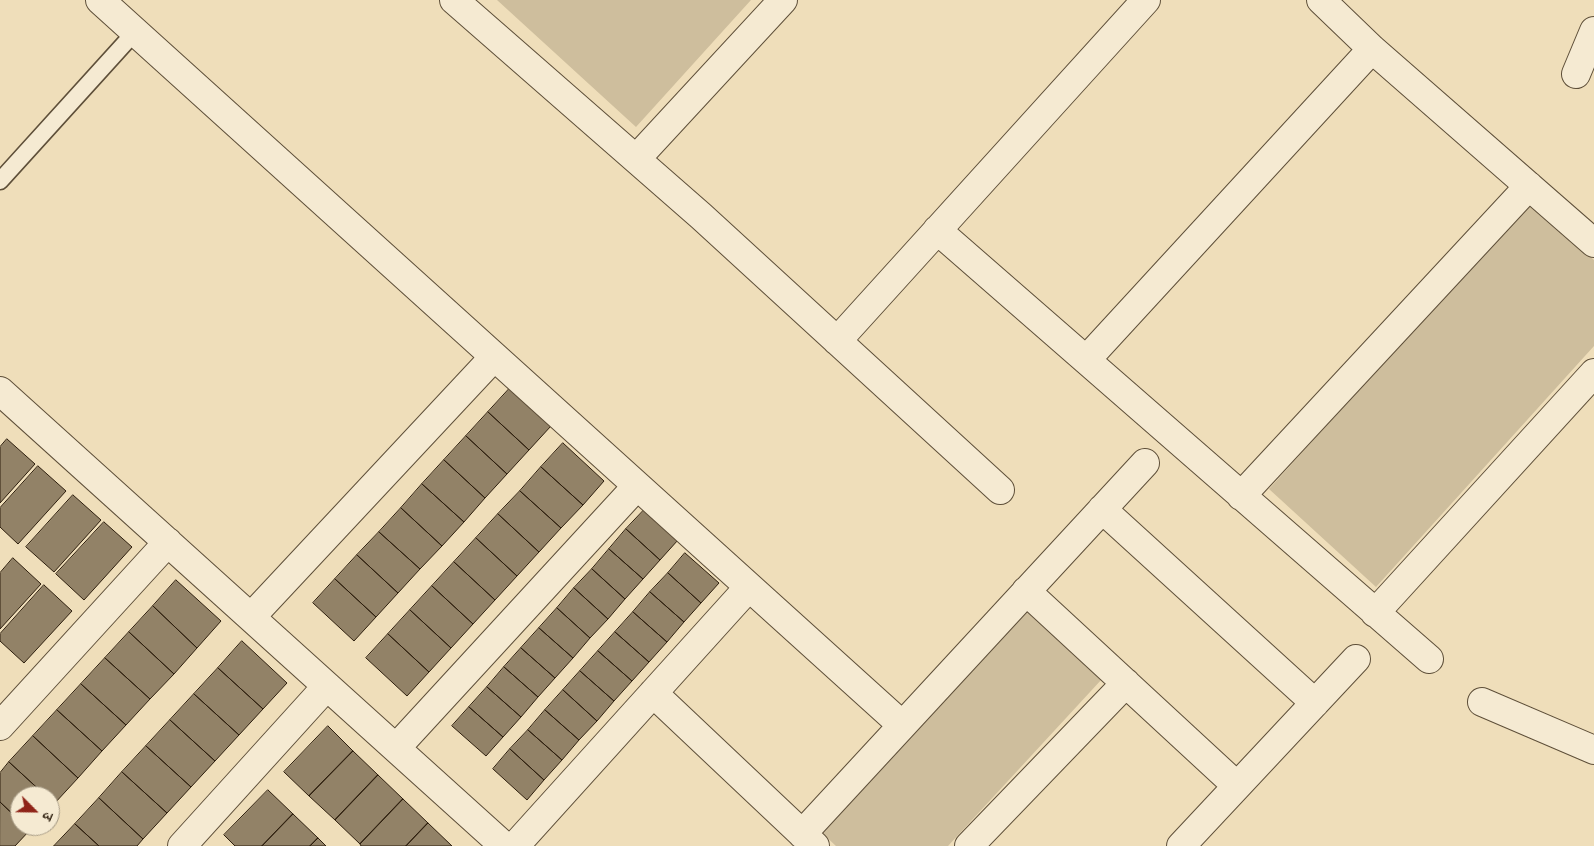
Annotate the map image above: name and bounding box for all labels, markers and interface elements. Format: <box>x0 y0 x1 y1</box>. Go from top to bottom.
north arrow <box>10 786 60 836</box>
text: उ <box>38 810 58 823</box>

